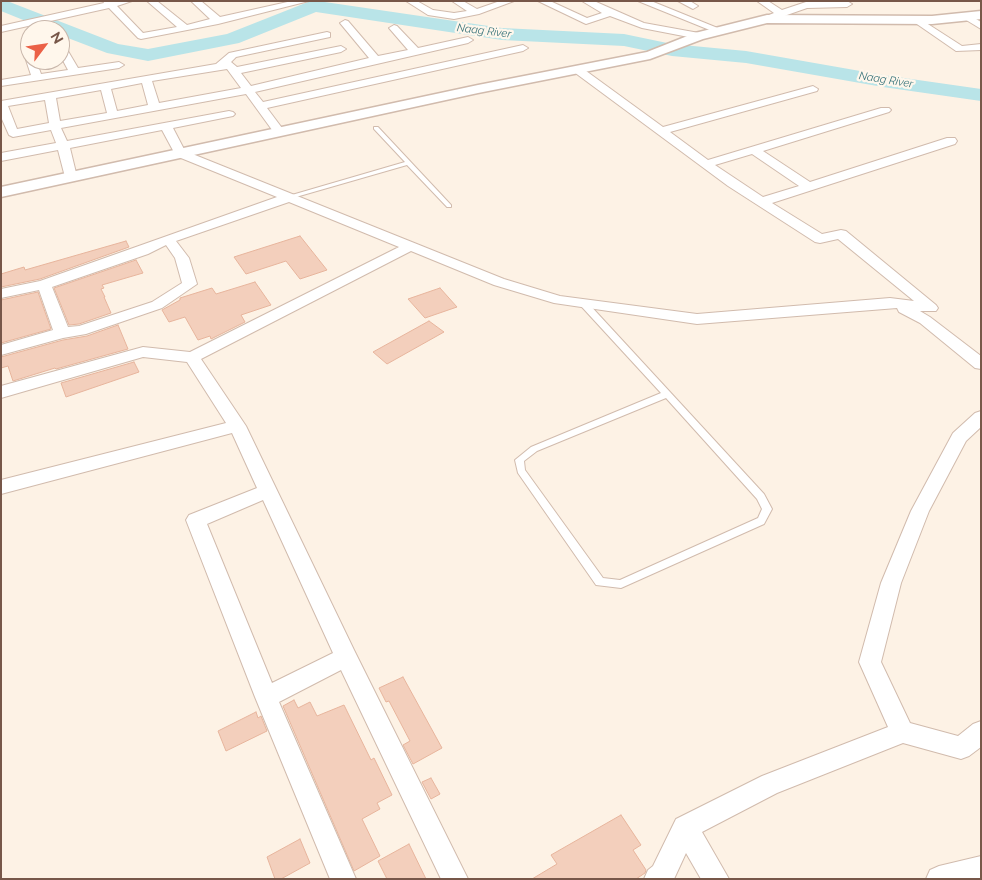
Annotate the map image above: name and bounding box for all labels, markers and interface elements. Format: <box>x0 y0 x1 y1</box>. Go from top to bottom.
north arrow <box>20 20 70 70</box>
water label: Naag River <box>456 21 512 41</box>
text: N <box>47 29 67 46</box>
water label: Naag River <box>858 69 914 91</box>

